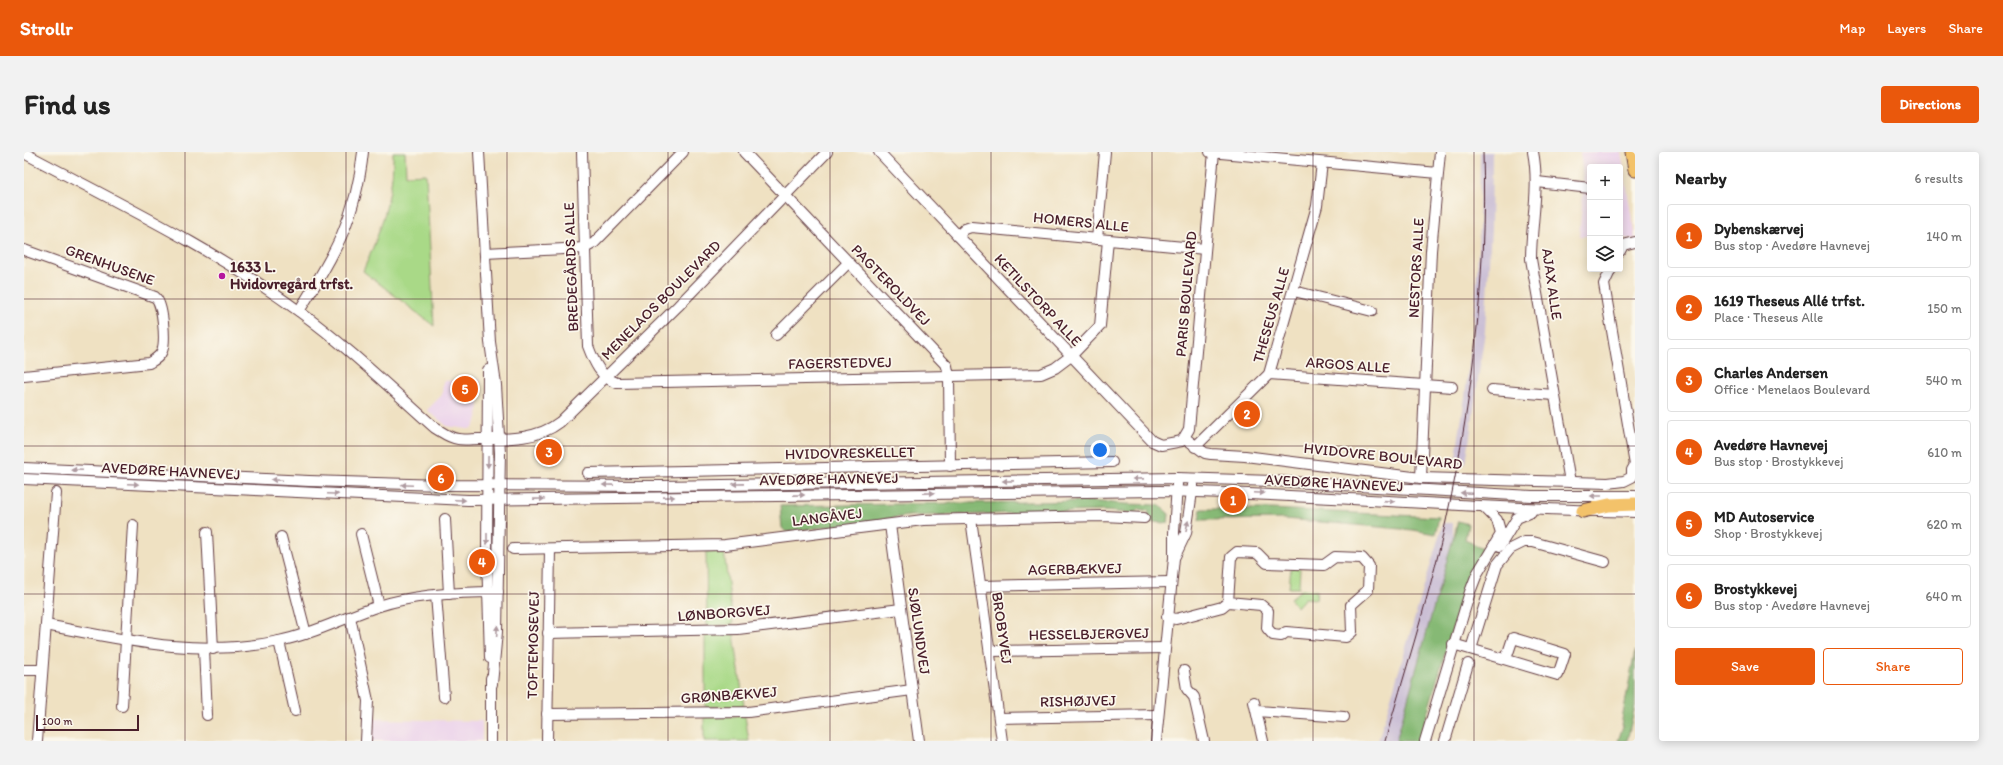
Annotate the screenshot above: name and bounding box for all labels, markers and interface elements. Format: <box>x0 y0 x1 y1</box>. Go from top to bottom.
text: Strollr <box>20 17 73 40</box>
text: Map <box>1840 20 1865 37</box>
text: Layers <box>1887 20 1926 37</box>
text: Share <box>1948 20 1983 37</box>
button: Directions <box>1881 86 1979 123</box>
text: Find us <box>24 87 111 121</box>
map controls <box>1587 164 1623 272</box>
button: + <box>1587 164 1623 200</box>
text: Nearby <box>1675 168 1727 188</box>
text: 6 results <box>1915 171 1963 186</box>
button: − <box>1587 200 1623 236</box>
street label: BREDEGÅRDS ALLE <box>560 202 582 332</box>
street label: HOMERS ALLE <box>1032 208 1130 236</box>
street label: NESTORS ALLE <box>1404 218 1428 318</box>
text: Dybenskærvej <box>1714 220 1804 238</box>
text: 1 <box>1686 229 1692 244</box>
text: 140 m <box>1926 229 1962 244</box>
street label: PARIS BOULEVARD <box>1172 230 1200 358</box>
street label: MENELAOS BOULEVARD <box>597 236 725 364</box>
button: layers <box>1587 236 1623 272</box>
text: Bus stop · Avedøre Havnevej <box>1714 238 1870 253</box>
street label: GRENHUSENE <box>63 241 157 289</box>
street label: PAGTEROLDVEJ <box>848 241 934 329</box>
street label: AJAX ALLE <box>1538 247 1566 321</box>
street label: KETILSTORP ALLE <box>991 250 1085 350</box>
place label: 1633 L. Hvidovregård trfst. <box>230 258 354 294</box>
street label: THESEUS ALLE <box>1249 265 1293 365</box>
marker: 1633 L. Hvidovregård trfst. <box>217 271 227 281</box>
text: 1619 Theseus Allé trfst. <box>1714 292 1865 310</box>
text: 2 <box>1686 301 1692 316</box>
text: 150 m <box>1927 301 1962 316</box>
text: Place · Theseus Alle <box>1714 310 1823 325</box>
street label: FAGERSTEDVEJ <box>788 353 892 373</box>
street label: ARGOS ALLE <box>1305 353 1391 377</box>
text: Charles Andersen <box>1714 364 1828 382</box>
text: 3 <box>1685 373 1693 388</box>
text: 540 m <box>1925 373 1962 388</box>
pin: 5 <box>452 374 478 404</box>
text: Office · Menelaos Boulevard <box>1714 382 1870 397</box>
pin: 2 <box>1234 399 1260 429</box>
text: Avedøre Havnevej <box>1714 436 1828 454</box>
pin: 3 <box>536 437 562 467</box>
street label: HVIDOVRE BOULEVARD <box>1303 439 1463 473</box>
your location <box>1090 440 1110 460</box>
street label: HVIDOVRESKELLET <box>785 443 916 463</box>
text: 4 <box>1685 445 1693 460</box>
text: 610 m <box>1927 445 1962 460</box>
text: Bus stop · Brostykkevej <box>1714 454 1843 469</box>
one-way arrow <box>485 456 491 469</box>
street label: AVEDØRE HAVNEVEJ <box>101 458 241 484</box>
pin: 6 <box>428 463 454 493</box>
one-way arrow <box>70 467 83 473</box>
street label: AVEDØRE HAVNEVEJ <box>759 469 899 489</box>
street label: AVEDØRE HAVNEVEJ <box>1264 470 1404 496</box>
one-way arrow <box>271 476 283 483</box>
one-way arrow <box>1131 476 1144 482</box>
one-way arrow <box>1001 478 1014 484</box>
one-way arrow <box>127 480 139 487</box>
one-way arrow <box>401 481 413 488</box>
one-way arrow <box>732 481 744 488</box>
one-way arrow <box>601 482 614 488</box>
pin: 1 <box>1220 485 1246 515</box>
one-way arrow <box>923 490 936 496</box>
one-way arrow <box>1253 490 1266 496</box>
one-way arrow <box>1459 490 1472 496</box>
one-way arrow <box>327 491 339 498</box>
one-way arrow <box>793 491 805 498</box>
one-way arrow <box>1589 493 1602 499</box>
one-way arrow <box>663 494 676 500</box>
one-way arrow <box>533 496 546 502</box>
one-way arrow <box>454 497 467 503</box>
one-way arrow <box>1383 497 1395 504</box>
street label: LANGÅVEJ <box>791 504 863 530</box>
text: MD Autoservice <box>1714 508 1814 526</box>
text: 5 <box>1686 517 1692 532</box>
text: 620 m <box>1926 517 1962 532</box>
one-way arrow <box>1185 519 1191 532</box>
text: Shop · Brostykkevej <box>1714 526 1822 541</box>
one-way arrow <box>484 533 490 546</box>
pin: 4 <box>469 547 495 577</box>
street label: AGERBÆKVEJ <box>1028 559 1122 579</box>
text: Brostykkevej <box>1714 580 1797 598</box>
street label: SJØLUNDVEJ <box>904 586 934 676</box>
text: 6 <box>1686 589 1692 604</box>
text: 640 m <box>1925 589 1962 604</box>
street label: TOFTEMOSEVEJ <box>523 591 543 699</box>
street label: BROBYVEJ <box>988 591 1016 665</box>
text: Bus stop · Avedøre Havnevej <box>1714 598 1870 613</box>
street label: LØNBORGVEJ <box>677 601 771 625</box>
street label: HESSELBJERGVEJ <box>1029 624 1149 644</box>
one-way arrow <box>493 625 500 637</box>
button: Save <box>1675 648 1815 685</box>
button: Share <box>1823 648 1963 685</box>
street label: GRØNBÆKVEJ <box>680 683 778 707</box>
street label: RISHØJVEJ <box>1040 691 1116 711</box>
scale bar <box>36 713 139 732</box>
text: 100 m <box>42 715 72 728</box>

